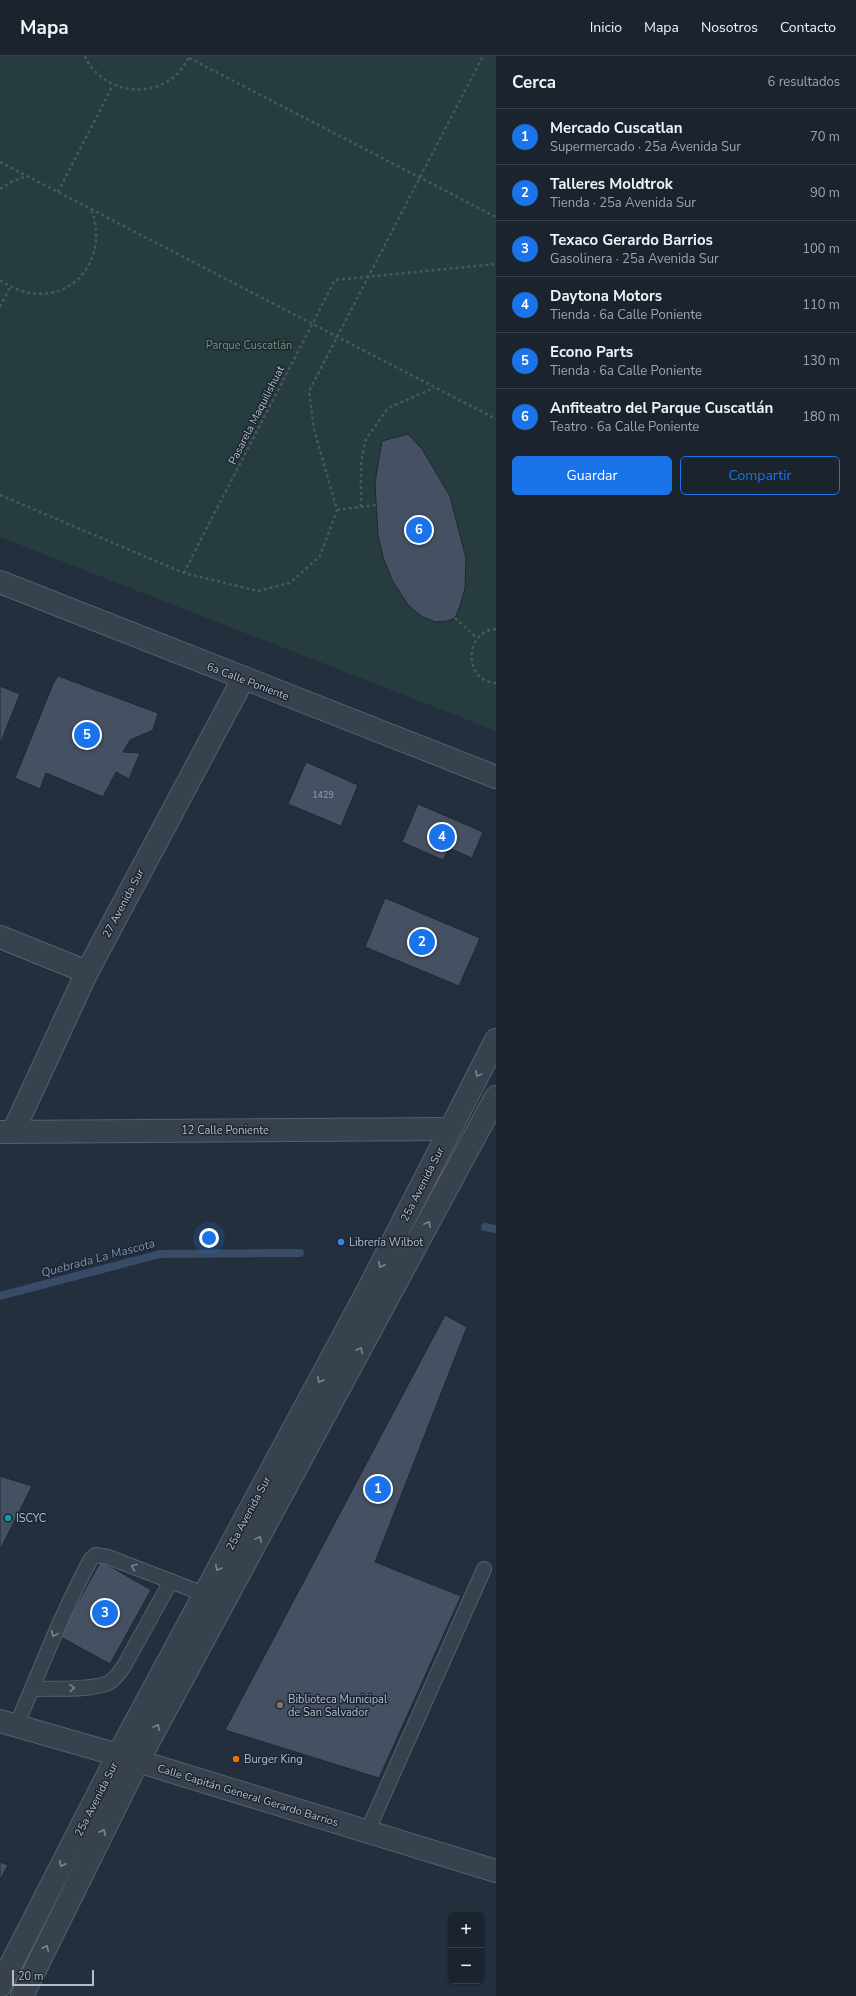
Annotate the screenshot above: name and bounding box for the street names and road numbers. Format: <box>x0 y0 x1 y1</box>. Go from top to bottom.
street label: Pasarela Maquilishuat <box>225 363 288 467</box>
street label: 6a Calle Poniente <box>205 659 291 704</box>
street label: 27 Avenida Sur <box>99 866 148 940</box>
street label: 12 Calle Poniente <box>181 1123 269 1138</box>
street label: 25a Avenida Sur <box>397 1144 448 1224</box>
street label: 25a Avenida Sur <box>223 1474 274 1553</box>
street label: 25a Avenida Sur <box>71 1759 122 1839</box>
street label: Calle Capitán General Gerardo Barrios <box>155 1761 340 1830</box>

